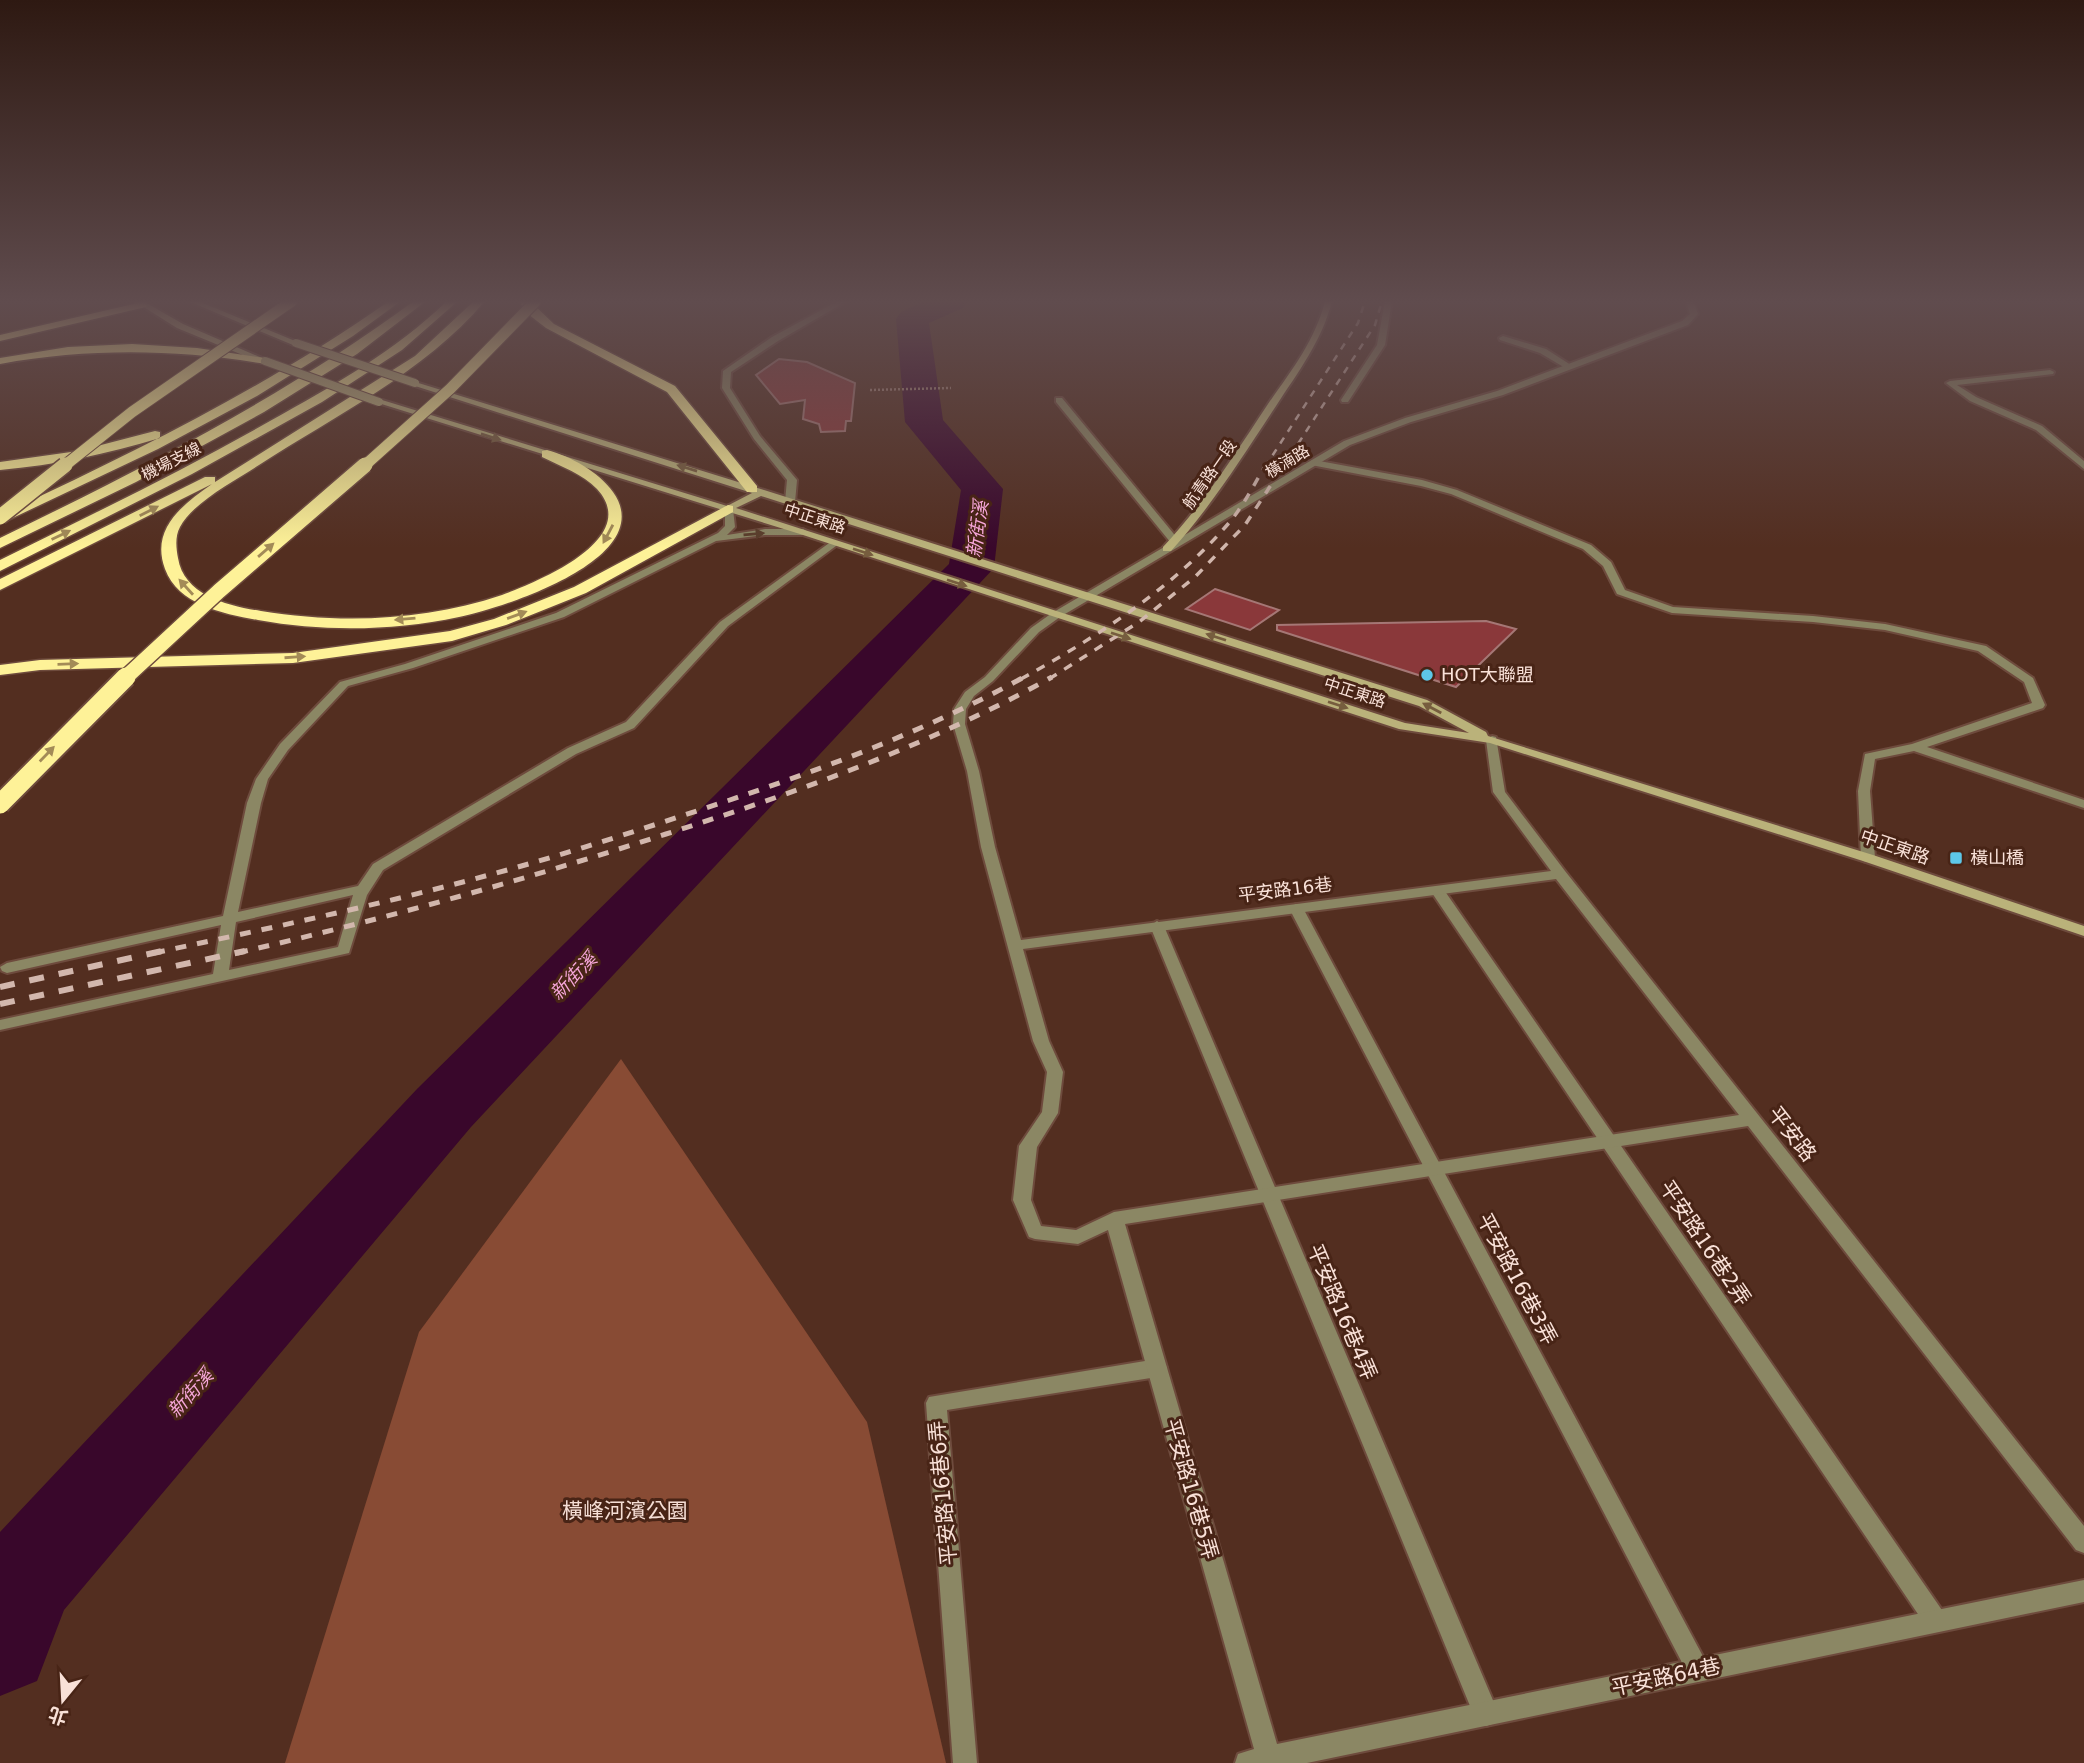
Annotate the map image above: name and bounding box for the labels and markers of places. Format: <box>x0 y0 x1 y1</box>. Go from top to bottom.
place label: HOT大聯盟 <box>1441 664 1534 685</box>
marker: HOT大聯盟 <box>1419 667 1435 683</box>
place label: 橫山橋 <box>1970 847 2024 868</box>
marker: 橫山橋 <box>1948 850 1964 866</box>

